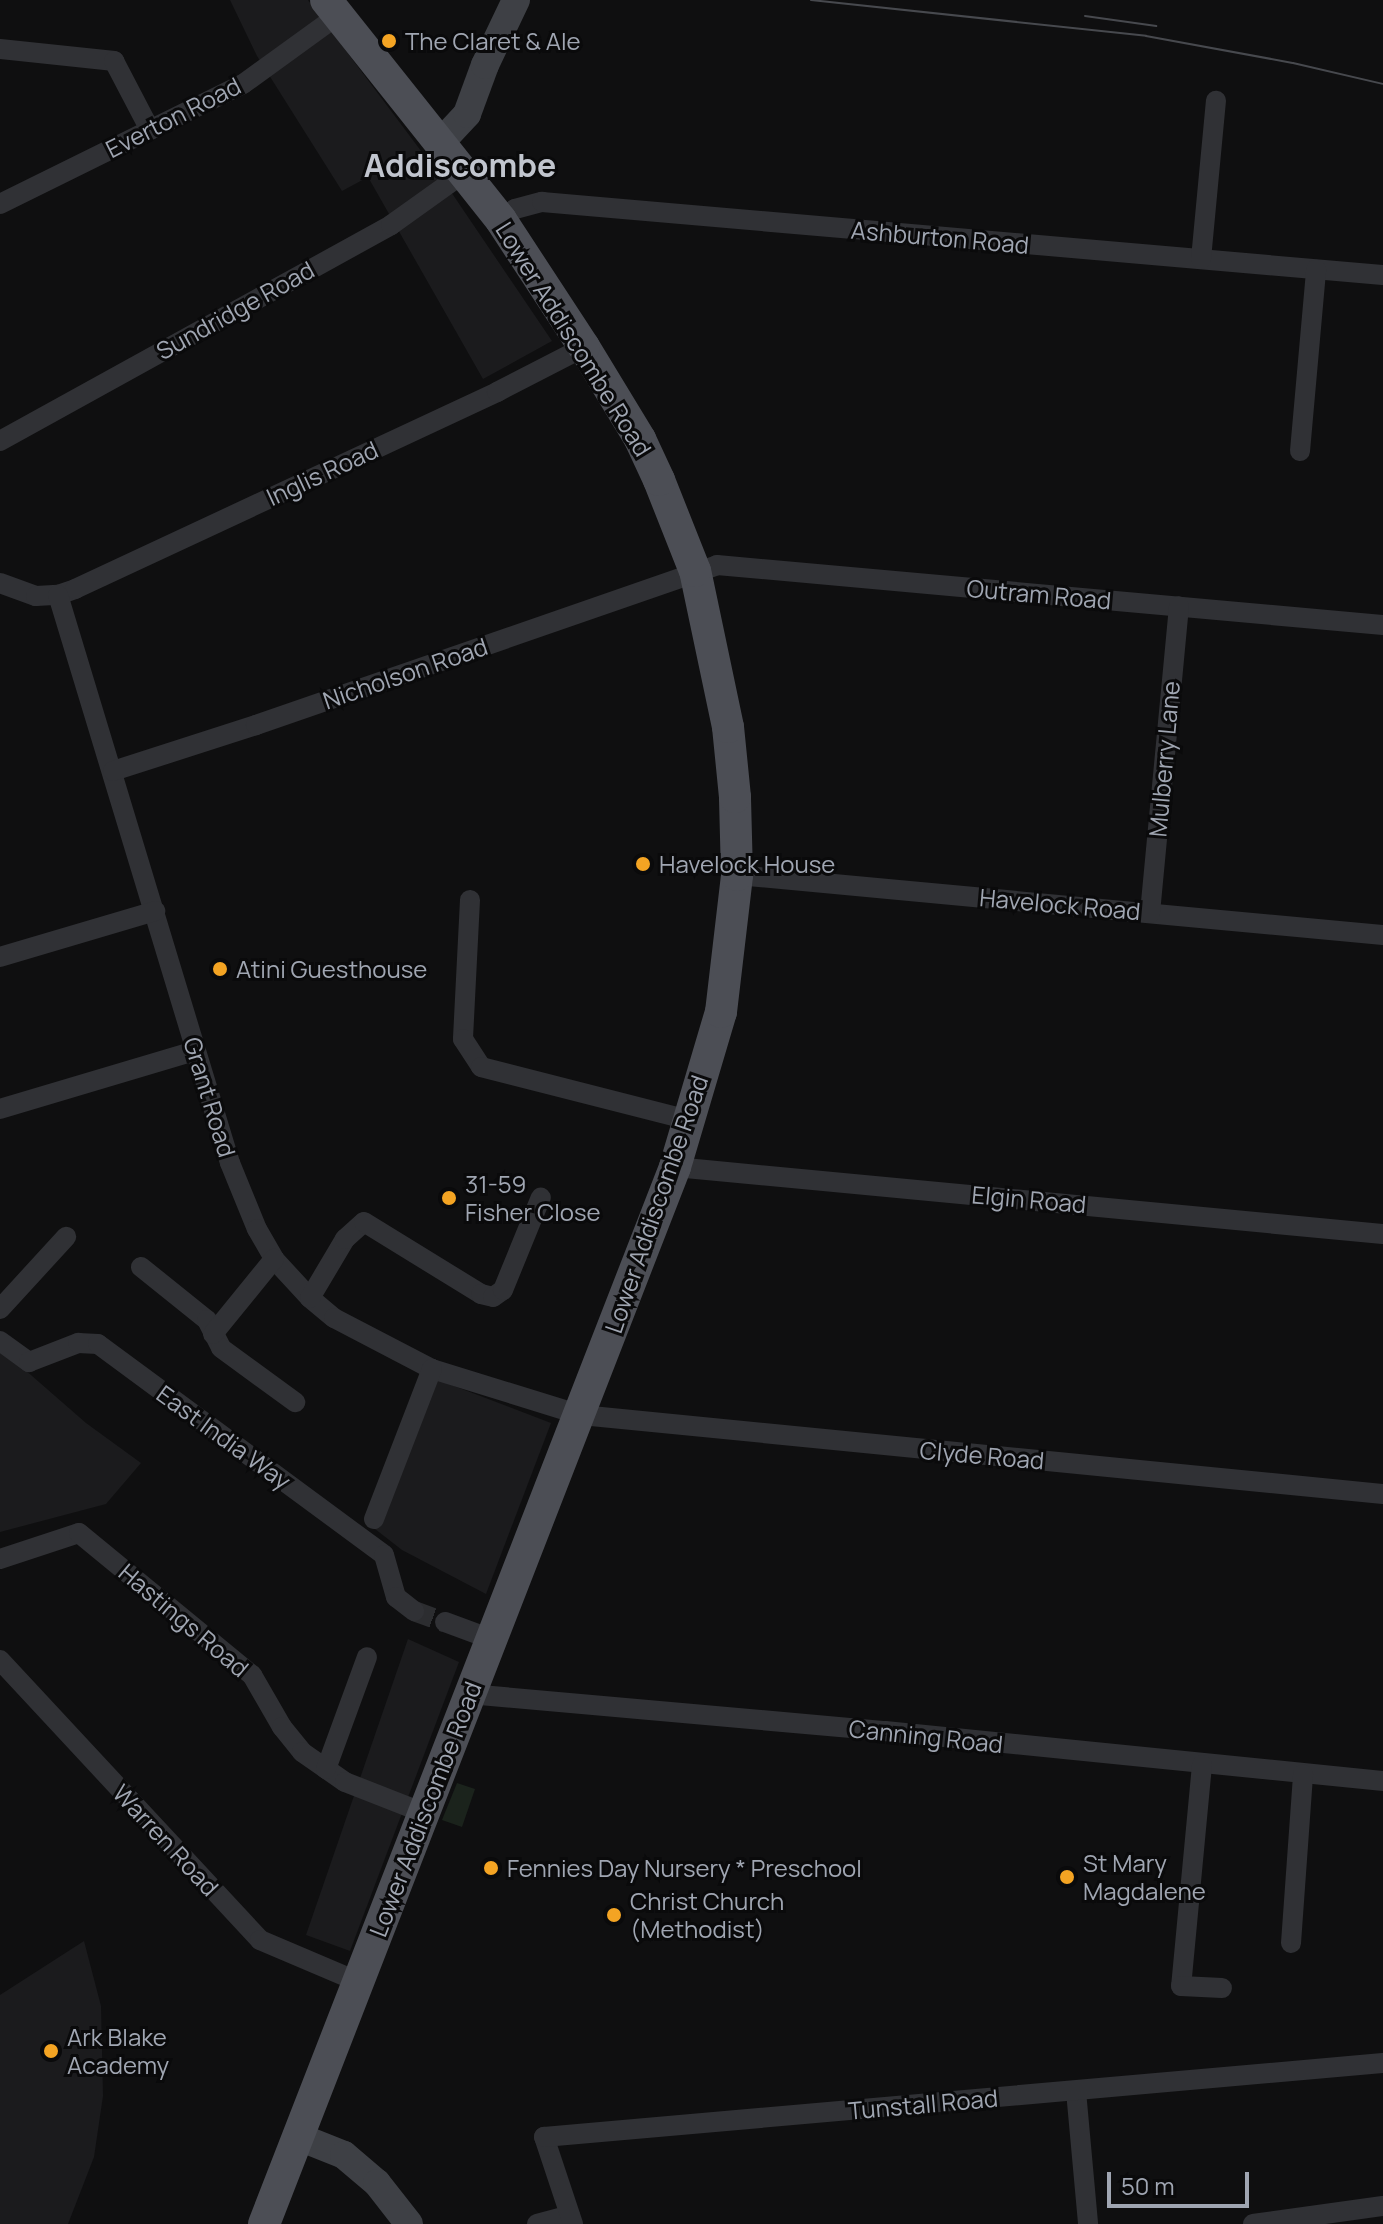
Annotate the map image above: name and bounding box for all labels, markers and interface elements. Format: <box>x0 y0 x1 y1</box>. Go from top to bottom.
place label: The Claret & Ale <box>405 27 581 55</box>
marker: The Claret & Ale <box>380 32 398 50</box>
street label: Everton Road <box>101 71 245 163</box>
district label: Addiscombe <box>364 146 556 184</box>
street label: Ashburton Road <box>850 215 1030 259</box>
street label: Lower Addiscombe Road <box>490 217 658 461</box>
street label: Sundridge Road <box>151 255 319 365</box>
street label: Inglis Road <box>262 435 382 511</box>
street label: Outram Road <box>966 573 1112 615</box>
street label: Nicholson Road <box>319 631 491 715</box>
street label: Mulberry Lane <box>1143 680 1185 838</box>
place label: Havelock House <box>659 850 835 878</box>
marker: Havelock House <box>634 855 652 873</box>
street label: Havelock Road <box>978 883 1142 925</box>
place label: Atini Guesthouse <box>236 955 427 983</box>
marker: Atini Guesthouse <box>211 960 229 978</box>
street label: Grant Road <box>178 1034 242 1160</box>
street label: Lower Addiscombe Road <box>598 1071 714 1337</box>
place label: 31-59 Fisher Close <box>465 1170 601 1226</box>
street label: Elgin Road <box>970 1180 1088 1218</box>
marker: 31-59 Fisher Close <box>440 1189 458 1207</box>
street label: East India Way <box>151 1379 297 1495</box>
street label: Clyde Road <box>919 1435 1045 1475</box>
street label: Hastings Road <box>113 1557 255 1683</box>
street label: Lower Addiscombe Road <box>363 1678 487 1940</box>
street label: Canning Road <box>848 1714 1004 1758</box>
street label: Warren Road <box>107 1778 225 1902</box>
place label: St Mary Magdalene <box>1083 1849 1206 1905</box>
place label: Fennies Day Nursery * Preschool <box>507 1854 862 1882</box>
marker: Fennies Day Nursery * Preschool <box>482 1859 500 1877</box>
marker: St Mary Magdalene <box>1058 1868 1076 1886</box>
place label: Christ Church (Methodist) <box>630 1887 784 1943</box>
marker: Christ Church (Methodist) <box>605 1906 623 1924</box>
place label: Ark Blake Academy <box>67 2023 169 2079</box>
marker: Ark Blake Academy <box>42 2042 60 2060</box>
street label: Tunstall Road <box>847 2083 999 2125</box>
scale bar <box>1111 2156 1253 2206</box>
text: 50 m <box>1121 2169 1175 2202</box>

